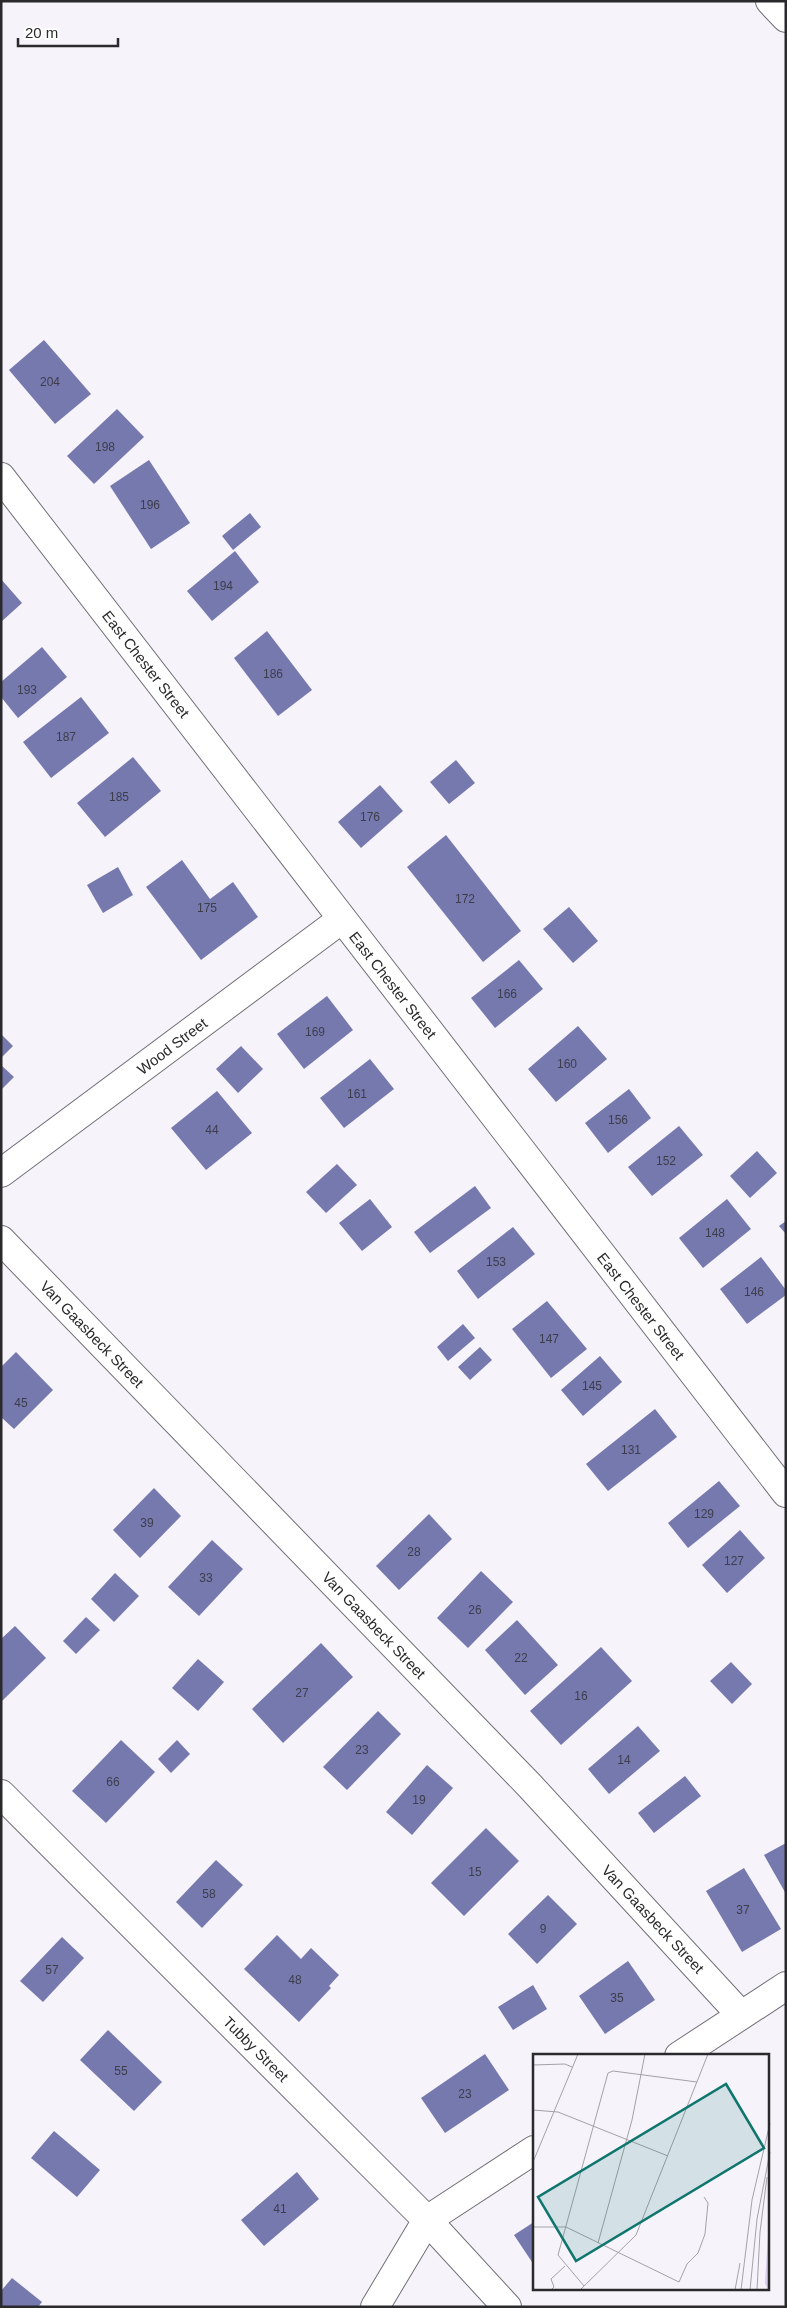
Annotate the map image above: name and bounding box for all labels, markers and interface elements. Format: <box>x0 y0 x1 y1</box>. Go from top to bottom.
scale bar <box>18 15 118 47</box>
text: 20 m <box>25 24 58 41</box>
house number: 204 <box>40 375 60 389</box>
house number: 198 <box>95 440 115 454</box>
house number: 196 <box>140 498 160 512</box>
house number: 194 <box>213 579 233 593</box>
street label: East Chester Street <box>99 607 193 721</box>
house number: 186 <box>263 667 283 681</box>
house number: 193 <box>17 683 37 697</box>
house number: 187 <box>56 730 76 744</box>
house number: 185 <box>109 790 129 804</box>
house number: 176 <box>360 810 380 824</box>
house number: 172 <box>455 892 475 906</box>
house number: 175 <box>197 901 217 915</box>
street label: East Chester Street <box>346 928 440 1042</box>
house number: 166 <box>497 987 517 1001</box>
street label: Wood Street <box>134 1014 211 1078</box>
house number: 169 <box>305 1025 325 1039</box>
house number: 160 <box>557 1057 577 1071</box>
house number: 161 <box>347 1087 367 1101</box>
house number: 156 <box>608 1113 628 1127</box>
house number: 44 <box>205 1123 219 1137</box>
house number: 152 <box>656 1154 676 1168</box>
house number: 148 <box>705 1226 725 1240</box>
street label: East Chester Street <box>594 1249 688 1363</box>
house number: 153 <box>486 1255 506 1269</box>
street label: Van Gaasbeck Street <box>37 1277 148 1391</box>
house number: 146 <box>744 1285 764 1299</box>
house number: 147 <box>539 1332 559 1346</box>
house number: 145 <box>582 1379 602 1393</box>
house number: 45 <box>14 1396 28 1410</box>
house number: 131 <box>621 1443 641 1457</box>
house number: 129 <box>694 1507 714 1521</box>
house number: 39 <box>140 1516 154 1530</box>
house number: 28 <box>407 1545 421 1559</box>
house number: 127 <box>724 1554 744 1568</box>
street label: Van Gaasbeck Street <box>319 1568 430 1682</box>
house number: 33 <box>199 1571 213 1585</box>
house number: 26 <box>468 1603 482 1617</box>
house number: 22 <box>514 1651 528 1665</box>
house number: 27 <box>295 1686 309 1700</box>
house number: 16 <box>574 1689 588 1703</box>
house number: 23 <box>355 1743 369 1757</box>
house number: 14 <box>617 1753 631 1767</box>
house number: 66 <box>106 1775 120 1789</box>
house number: 19 <box>412 1793 426 1807</box>
street label: Van Gaasbeck Street <box>599 1861 708 1977</box>
house number: 15 <box>468 1865 482 1879</box>
house number: 58 <box>202 1887 216 1901</box>
house number: 37 <box>736 1903 750 1917</box>
house number: 9 <box>540 1922 547 1936</box>
house number: 57 <box>45 1963 59 1977</box>
house number: 48 <box>288 1973 302 1987</box>
house number: 35 <box>610 1991 624 2005</box>
street label: Tubby Street <box>220 2013 293 2086</box>
inset map <box>533 2054 770 2290</box>
house number: 55 <box>114 2064 128 2078</box>
house number: 23 <box>458 2087 472 2101</box>
house number: 41 <box>273 2202 287 2216</box>

